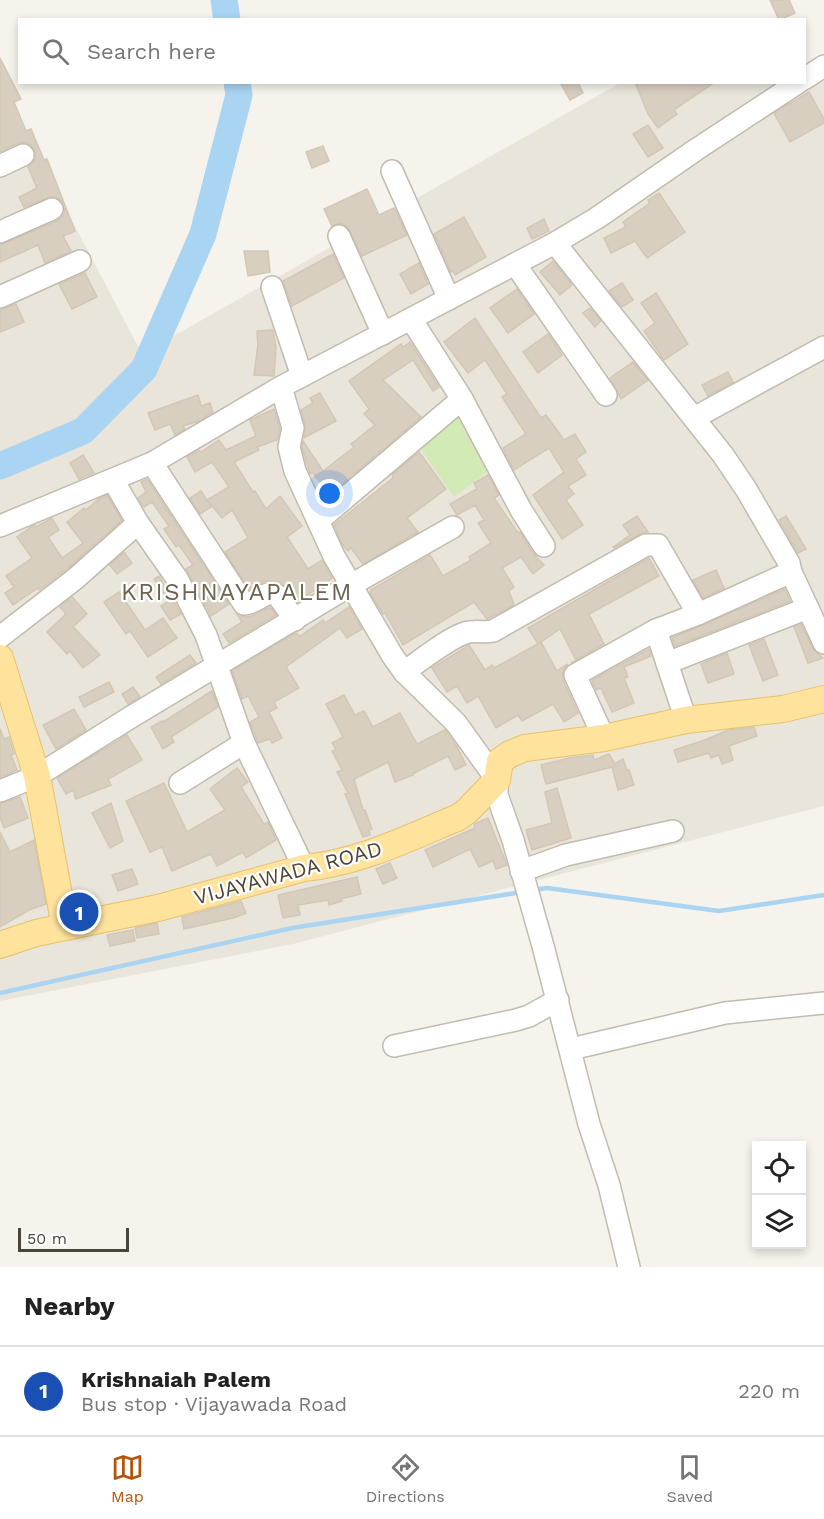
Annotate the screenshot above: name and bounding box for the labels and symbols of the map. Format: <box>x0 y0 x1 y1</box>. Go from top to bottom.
your location <box>315 479 344 508</box>
district label: KRISHNAYAPALEM <box>121 578 353 606</box>
street label: VIJAYAWADA ROAD <box>191 835 385 910</box>
pin: 1 <box>60 890 98 934</box>
scale bar <box>18 1225 129 1252</box>

